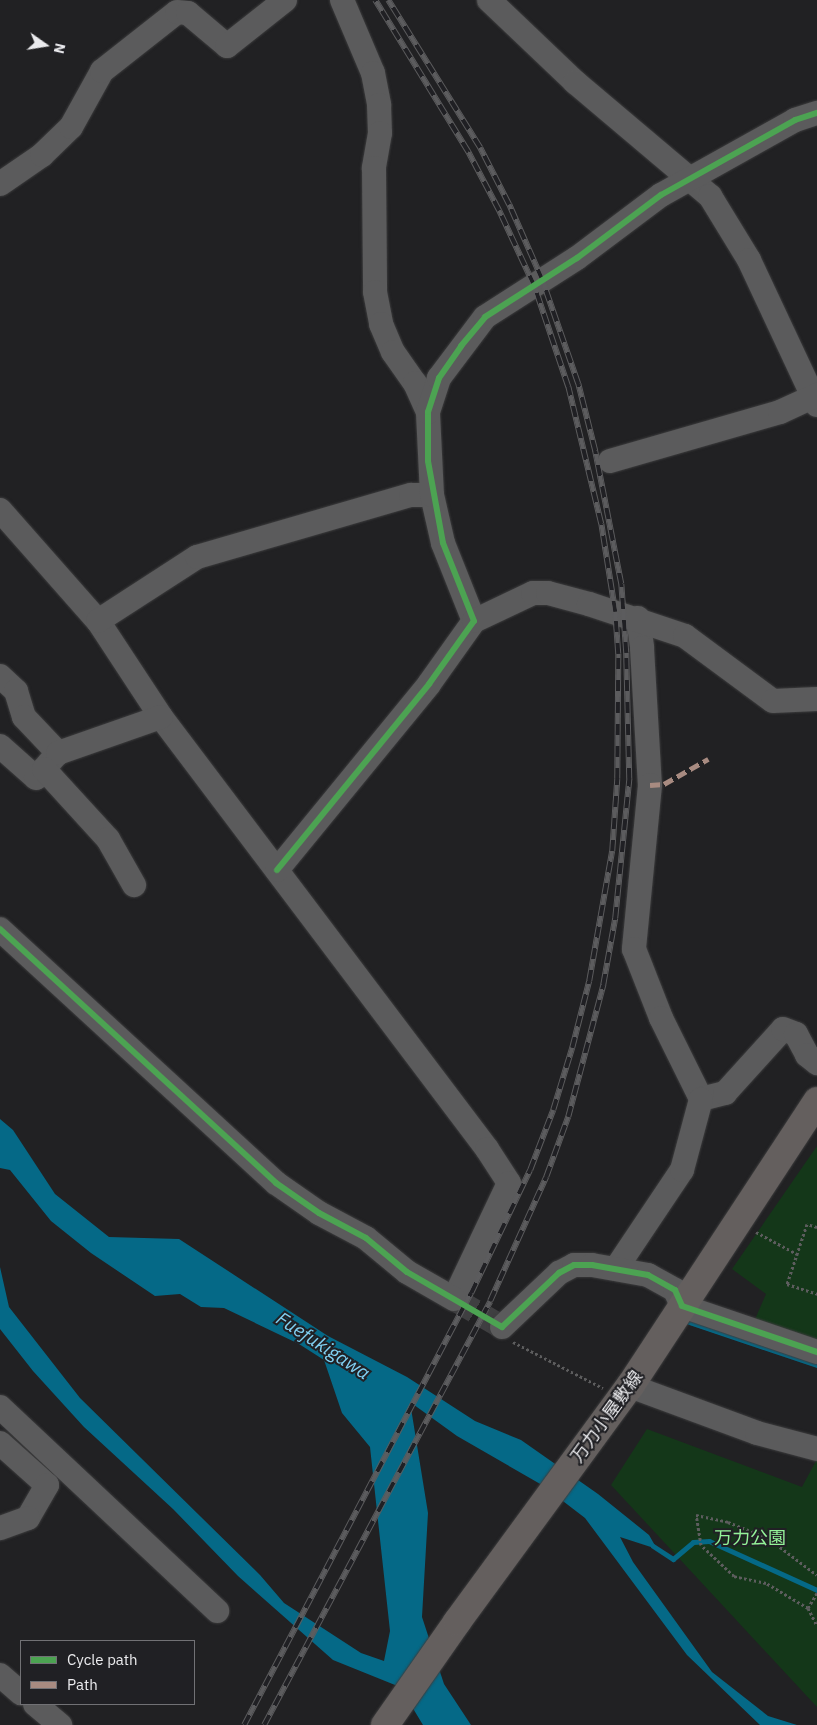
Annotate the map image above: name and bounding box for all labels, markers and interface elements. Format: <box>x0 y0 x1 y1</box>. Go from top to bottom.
north arrow <box>20 20 70 70</box>
text: N <box>50 41 70 55</box>
water label: Fuefukigawa <box>272 1307 374 1385</box>
street label: 万力小屋敷線 <box>567 1367 647 1467</box>
park label: 万力公園 <box>714 1527 786 1549</box>
legend <box>20 1640 195 1705</box>
text: Cycle path <box>67 1650 138 1669</box>
text: Path <box>67 1675 98 1694</box>

